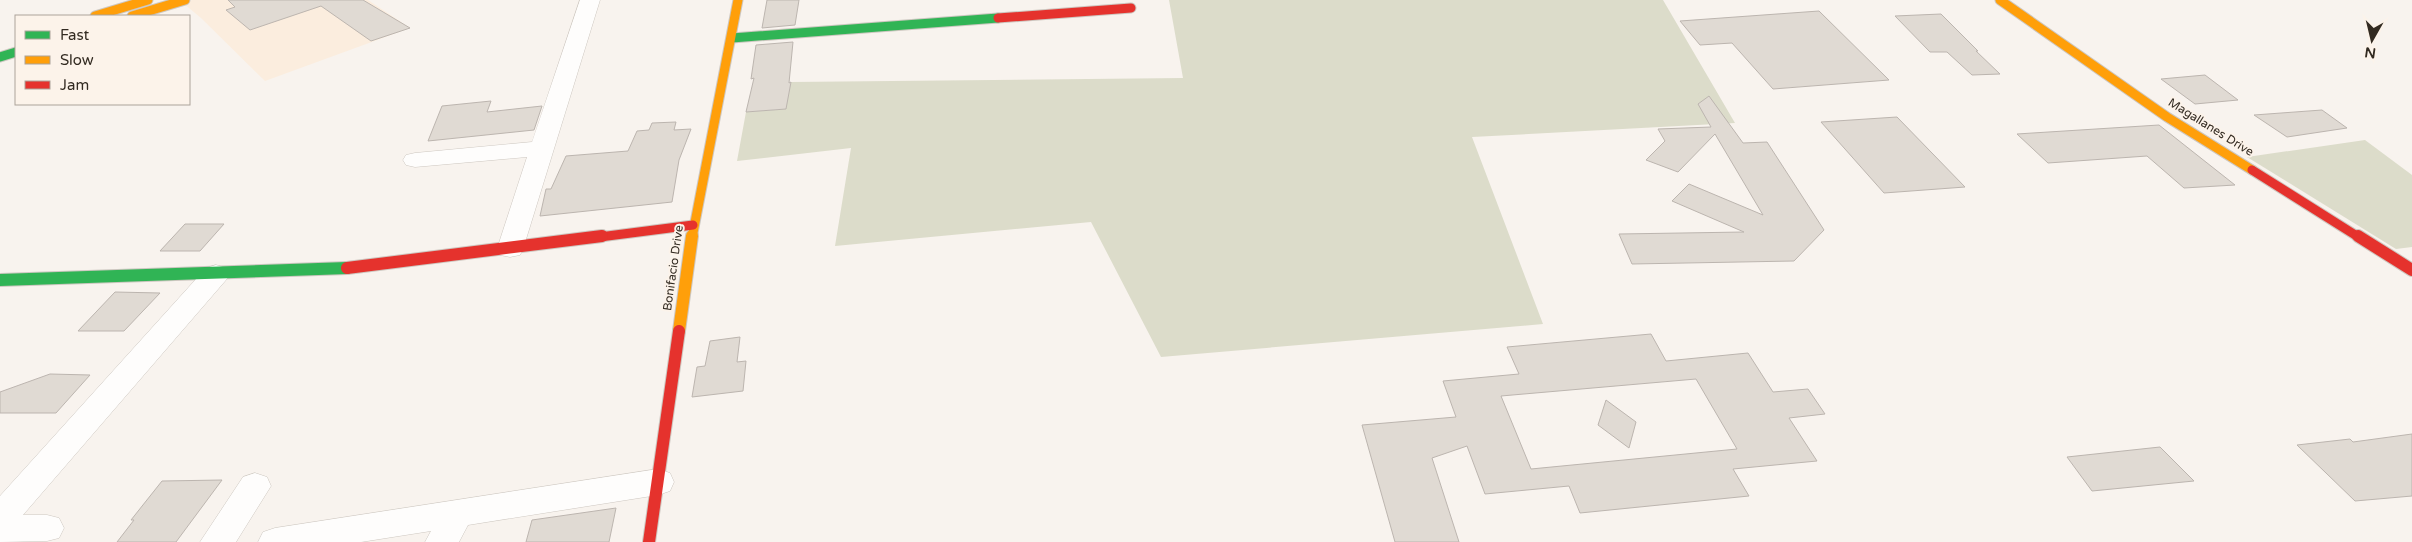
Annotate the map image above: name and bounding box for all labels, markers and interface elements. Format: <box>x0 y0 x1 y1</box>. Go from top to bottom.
legend <box>15 15 190 105</box>
north arrow <box>2347 15 2397 65</box>
text: Fast <box>60 26 90 44</box>
text: N <box>2364 43 2377 62</box>
text: Slow <box>60 51 94 69</box>
text: Jam <box>60 76 89 94</box>
street label: Magallanes Drive <box>2166 95 2256 159</box>
street label: Bonifacio Drive <box>660 224 686 312</box>

